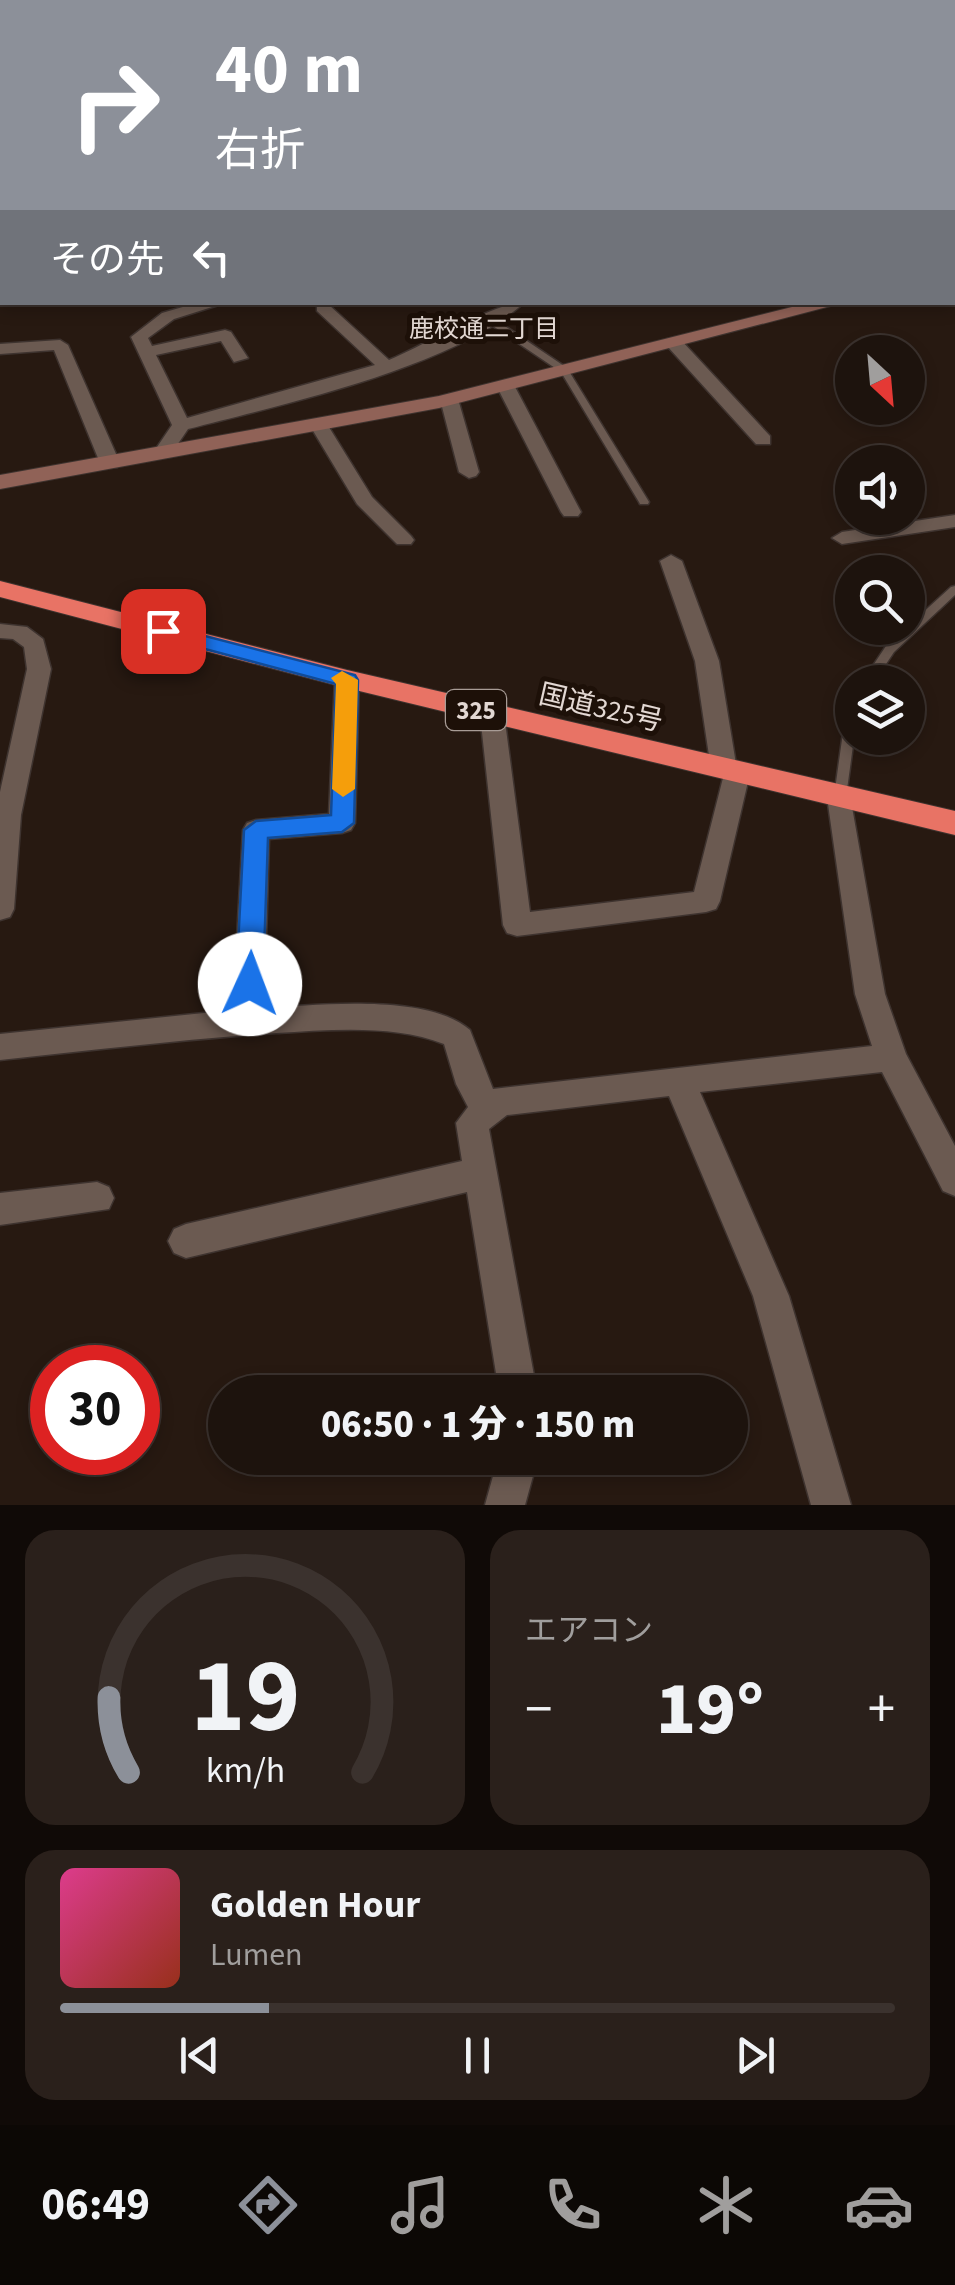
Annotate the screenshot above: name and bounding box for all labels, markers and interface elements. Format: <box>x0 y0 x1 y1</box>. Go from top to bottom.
text: 40 m <box>215 20 363 120</box>
icon: right <box>50 40 180 170</box>
text: 右折 <box>215 119 305 183</box>
icon: left <box>184 230 239 285</box>
text: その先 <box>50 233 164 287</box>
district label: 鹿校通二丁目 <box>409 311 559 347</box>
north arrow <box>835 335 925 425</box>
map controls <box>835 335 925 755</box>
button: sound <box>835 445 925 535</box>
button: search <box>835 555 925 645</box>
pin <box>121 589 206 674</box>
icon: arrive <box>136 604 191 659</box>
button: layers <box>835 665 925 755</box>
street label: 国道325号 <box>535 674 667 742</box>
road number: 325 <box>446 690 506 730</box>
position arrow <box>198 932 302 1036</box>
speed limit sign: 30 <box>30 1345 160 1475</box>
text: 06:50 · 1 分 · 150 m <box>321 1398 635 1452</box>
text: エアコン <box>525 1608 653 1654</box>
text: 19 <box>190 1624 300 1772</box>
text: 19° <box>656 1656 764 1763</box>
text: − <box>525 1671 552 1749</box>
text: + <box>868 1671 895 1749</box>
text: km/h <box>205 1745 285 1796</box>
text: Golden Hour <box>210 1878 420 1932</box>
text: Lumen <box>210 1932 303 1978</box>
icon: previous <box>172 2028 227 2083</box>
icon: pause <box>450 2028 505 2083</box>
icon: next <box>728 2028 783 2083</box>
icon: directions <box>233 2170 303 2240</box>
icon: music <box>385 2170 455 2240</box>
icon: phone <box>538 2170 608 2240</box>
icon: climate <box>691 2170 761 2240</box>
icon: car <box>844 2170 914 2240</box>
text: 06:49 <box>41 2173 150 2237</box>

